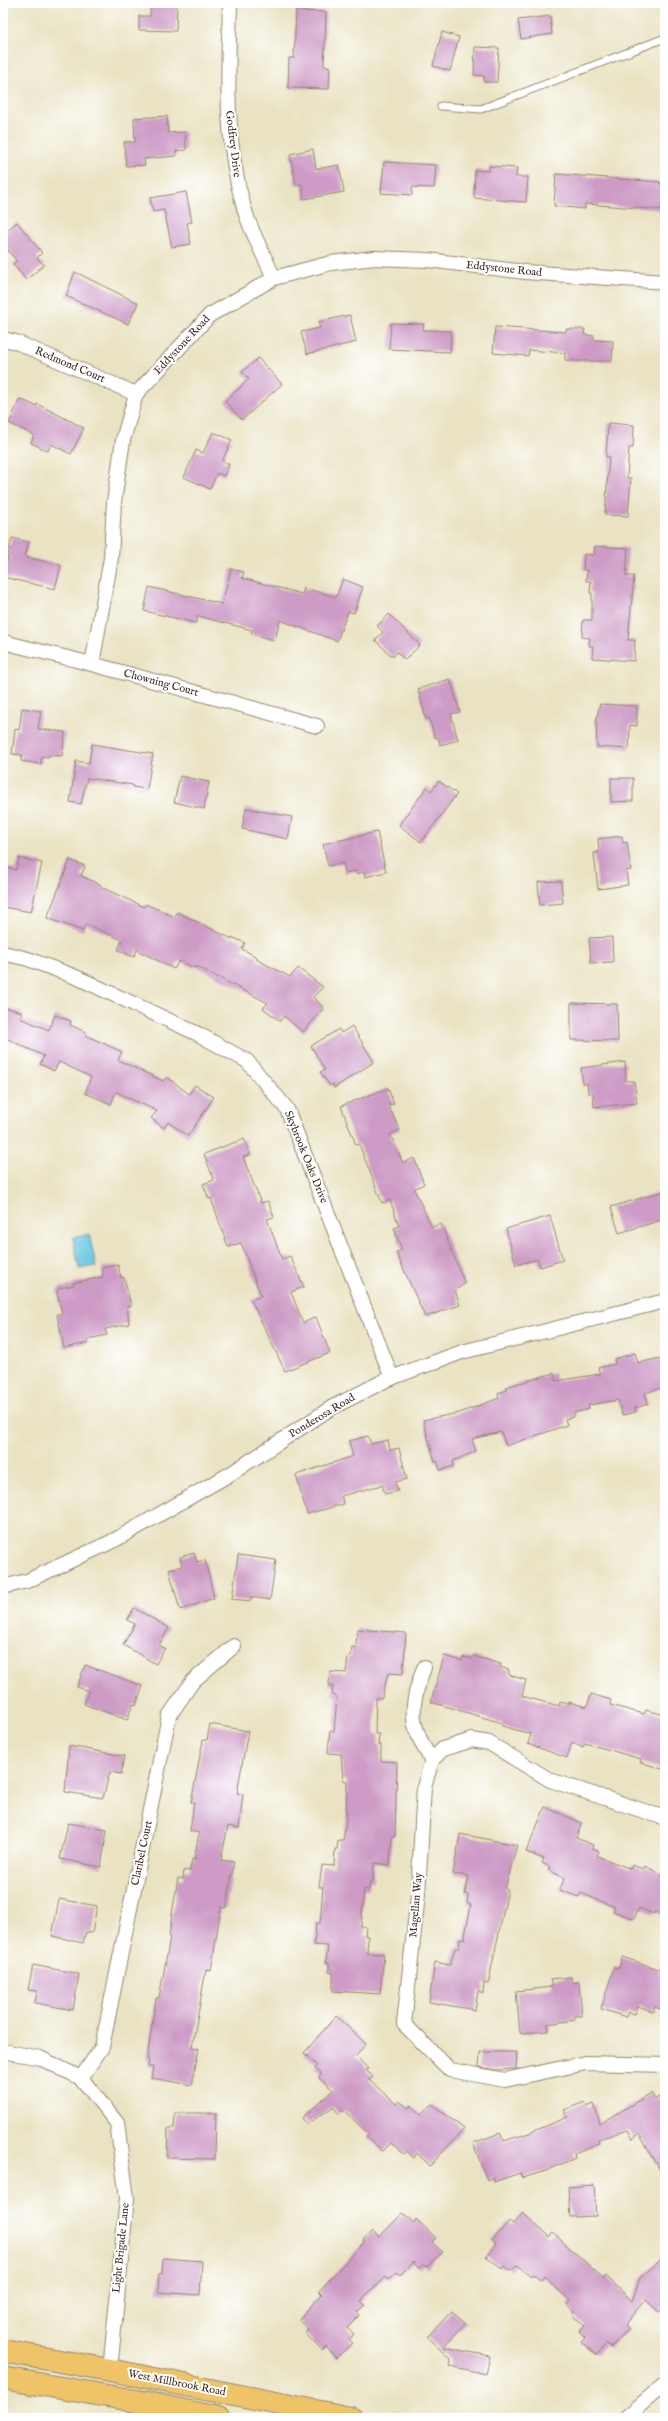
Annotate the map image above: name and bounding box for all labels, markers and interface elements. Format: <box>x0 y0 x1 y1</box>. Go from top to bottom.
street label: Godfrey Drive <box>222 110 244 178</box>
street label: Eddystone Road <box>465 258 543 280</box>
street label: Eddystone Road <box>151 312 213 378</box>
street label: Redmond Court <box>33 344 107 386</box>
street label: Chowning Court <box>122 666 200 700</box>
street label: Skybrook Oaks Drive <box>281 1109 331 1205</box>
street label: Ponderosa Road <box>286 1391 358 1441</box>
street label: Claribel Court <box>128 1819 156 1887</box>
street label: Magellan Way <box>406 1871 426 1938</box>
street label: Light Brigade Lane <box>109 2202 133 2294</box>
street label: West Millbrook Road <box>127 2367 227 2399</box>

